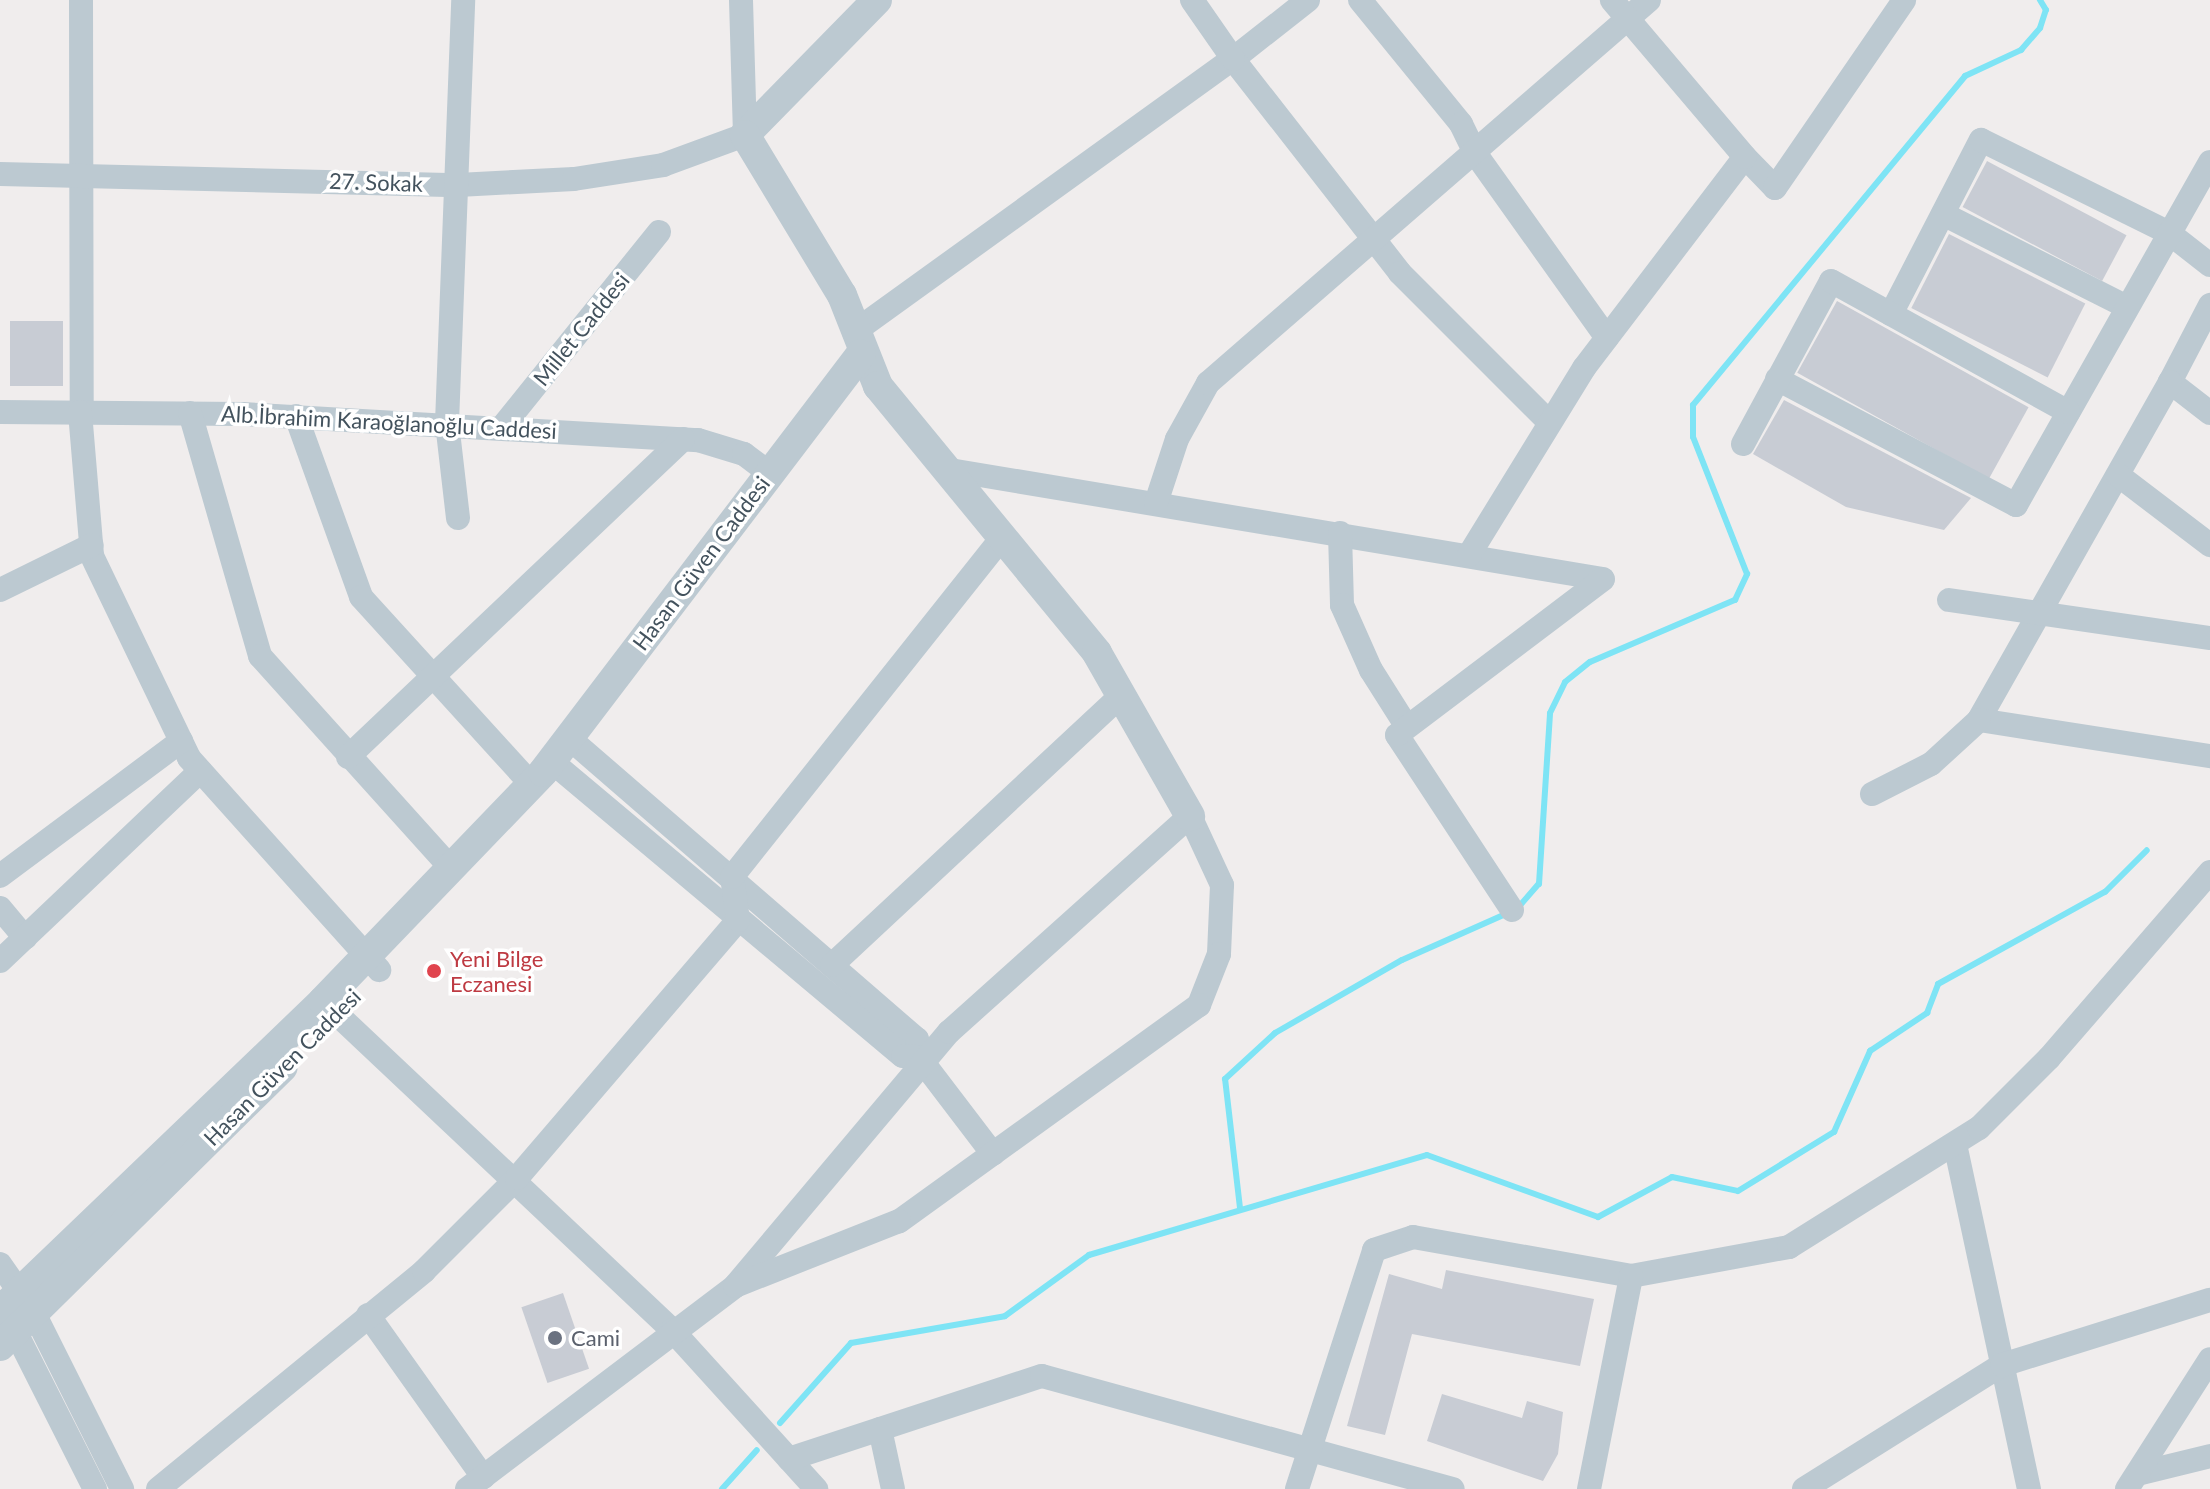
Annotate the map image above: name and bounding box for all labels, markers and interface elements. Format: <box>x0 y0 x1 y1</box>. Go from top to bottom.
street label: 27. Sokak <box>329 167 423 197</box>
street label: Millet Caddesi <box>527 267 635 391</box>
street label: Alb.İbrahim Karaoğlanoğlu Caddesi <box>221 400 557 444</box>
street label: Hasan Güven Caddesi <box>627 471 775 655</box>
place label: Yeni Bilge Eczanesi <box>450 945 543 996</box>
marker: Yeni Bilge Eczanesi <box>425 962 443 980</box>
street label: Hasan Güven Caddesi <box>198 983 366 1151</box>
place label: Cami <box>571 1325 620 1351</box>
marker: Cami <box>546 1329 564 1347</box>

